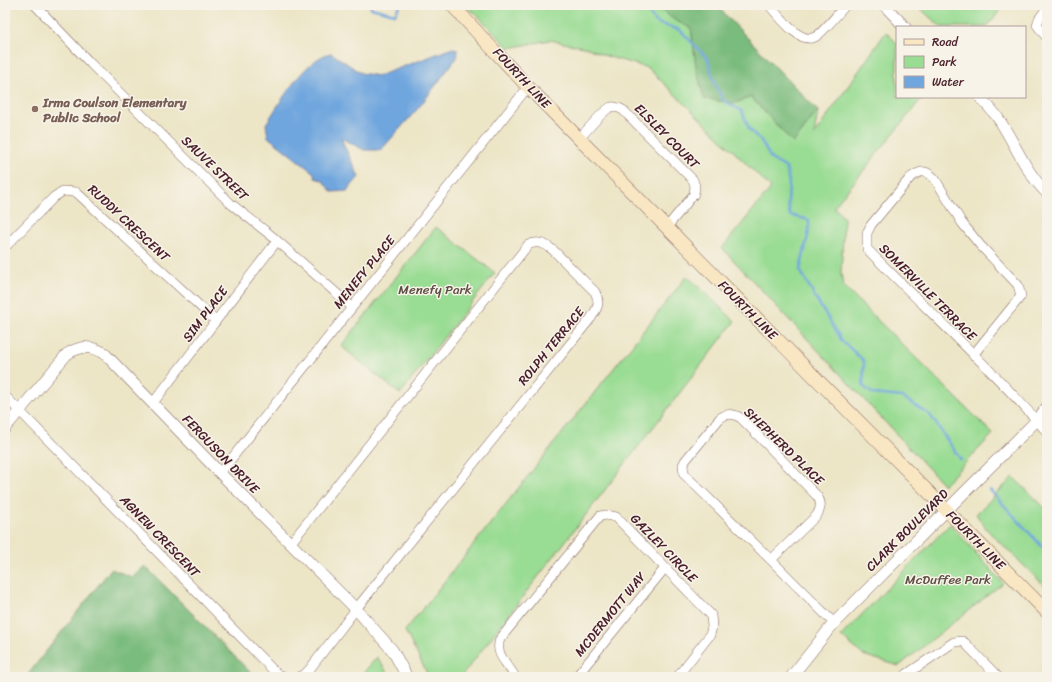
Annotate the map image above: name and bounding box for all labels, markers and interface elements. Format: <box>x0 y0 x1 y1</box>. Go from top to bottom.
legend <box>896 26 1026 98</box>
text: Road <box>932 31 959 53</box>
street label: FOURTH LINE <box>487 42 557 115</box>
text: Park <box>932 51 957 73</box>
text: Water <box>932 71 965 93</box>
place label: Irma Coulson Elementary Public School <box>42 91 188 129</box>
street label: ELSLEY COURT <box>629 98 706 175</box>
marker: Irma Coulson Elementary Public School <box>30 104 40 114</box>
street label: SAUVE STREET <box>176 130 255 207</box>
street label: RUDDY CRESCENT <box>83 179 176 268</box>
street label: MENEFY PLACE <box>327 229 402 314</box>
street label: SOMERVILLE TERRACE <box>874 238 983 347</box>
street label: FOURTH LINE <box>713 275 784 346</box>
park label: Menefy Park <box>398 278 472 301</box>
street label: SIM PLACE <box>176 280 234 347</box>
street label: ROLPH TERRACE <box>512 301 591 390</box>
street label: SHEPHERD PLACE <box>738 401 830 491</box>
street label: FERGUSON DRIVE <box>177 409 266 500</box>
street label: CLARK BOULEVARD <box>860 483 954 577</box>
street label: AGNEW CRESCENT <box>114 489 207 584</box>
street label: FOURTH LINE <box>941 505 1012 576</box>
street label: GAZLEY CIRCLE <box>625 508 704 589</box>
street label: MCDERMOTT WAY <box>568 566 652 662</box>
park label: McDuffee Park <box>905 568 991 591</box>

